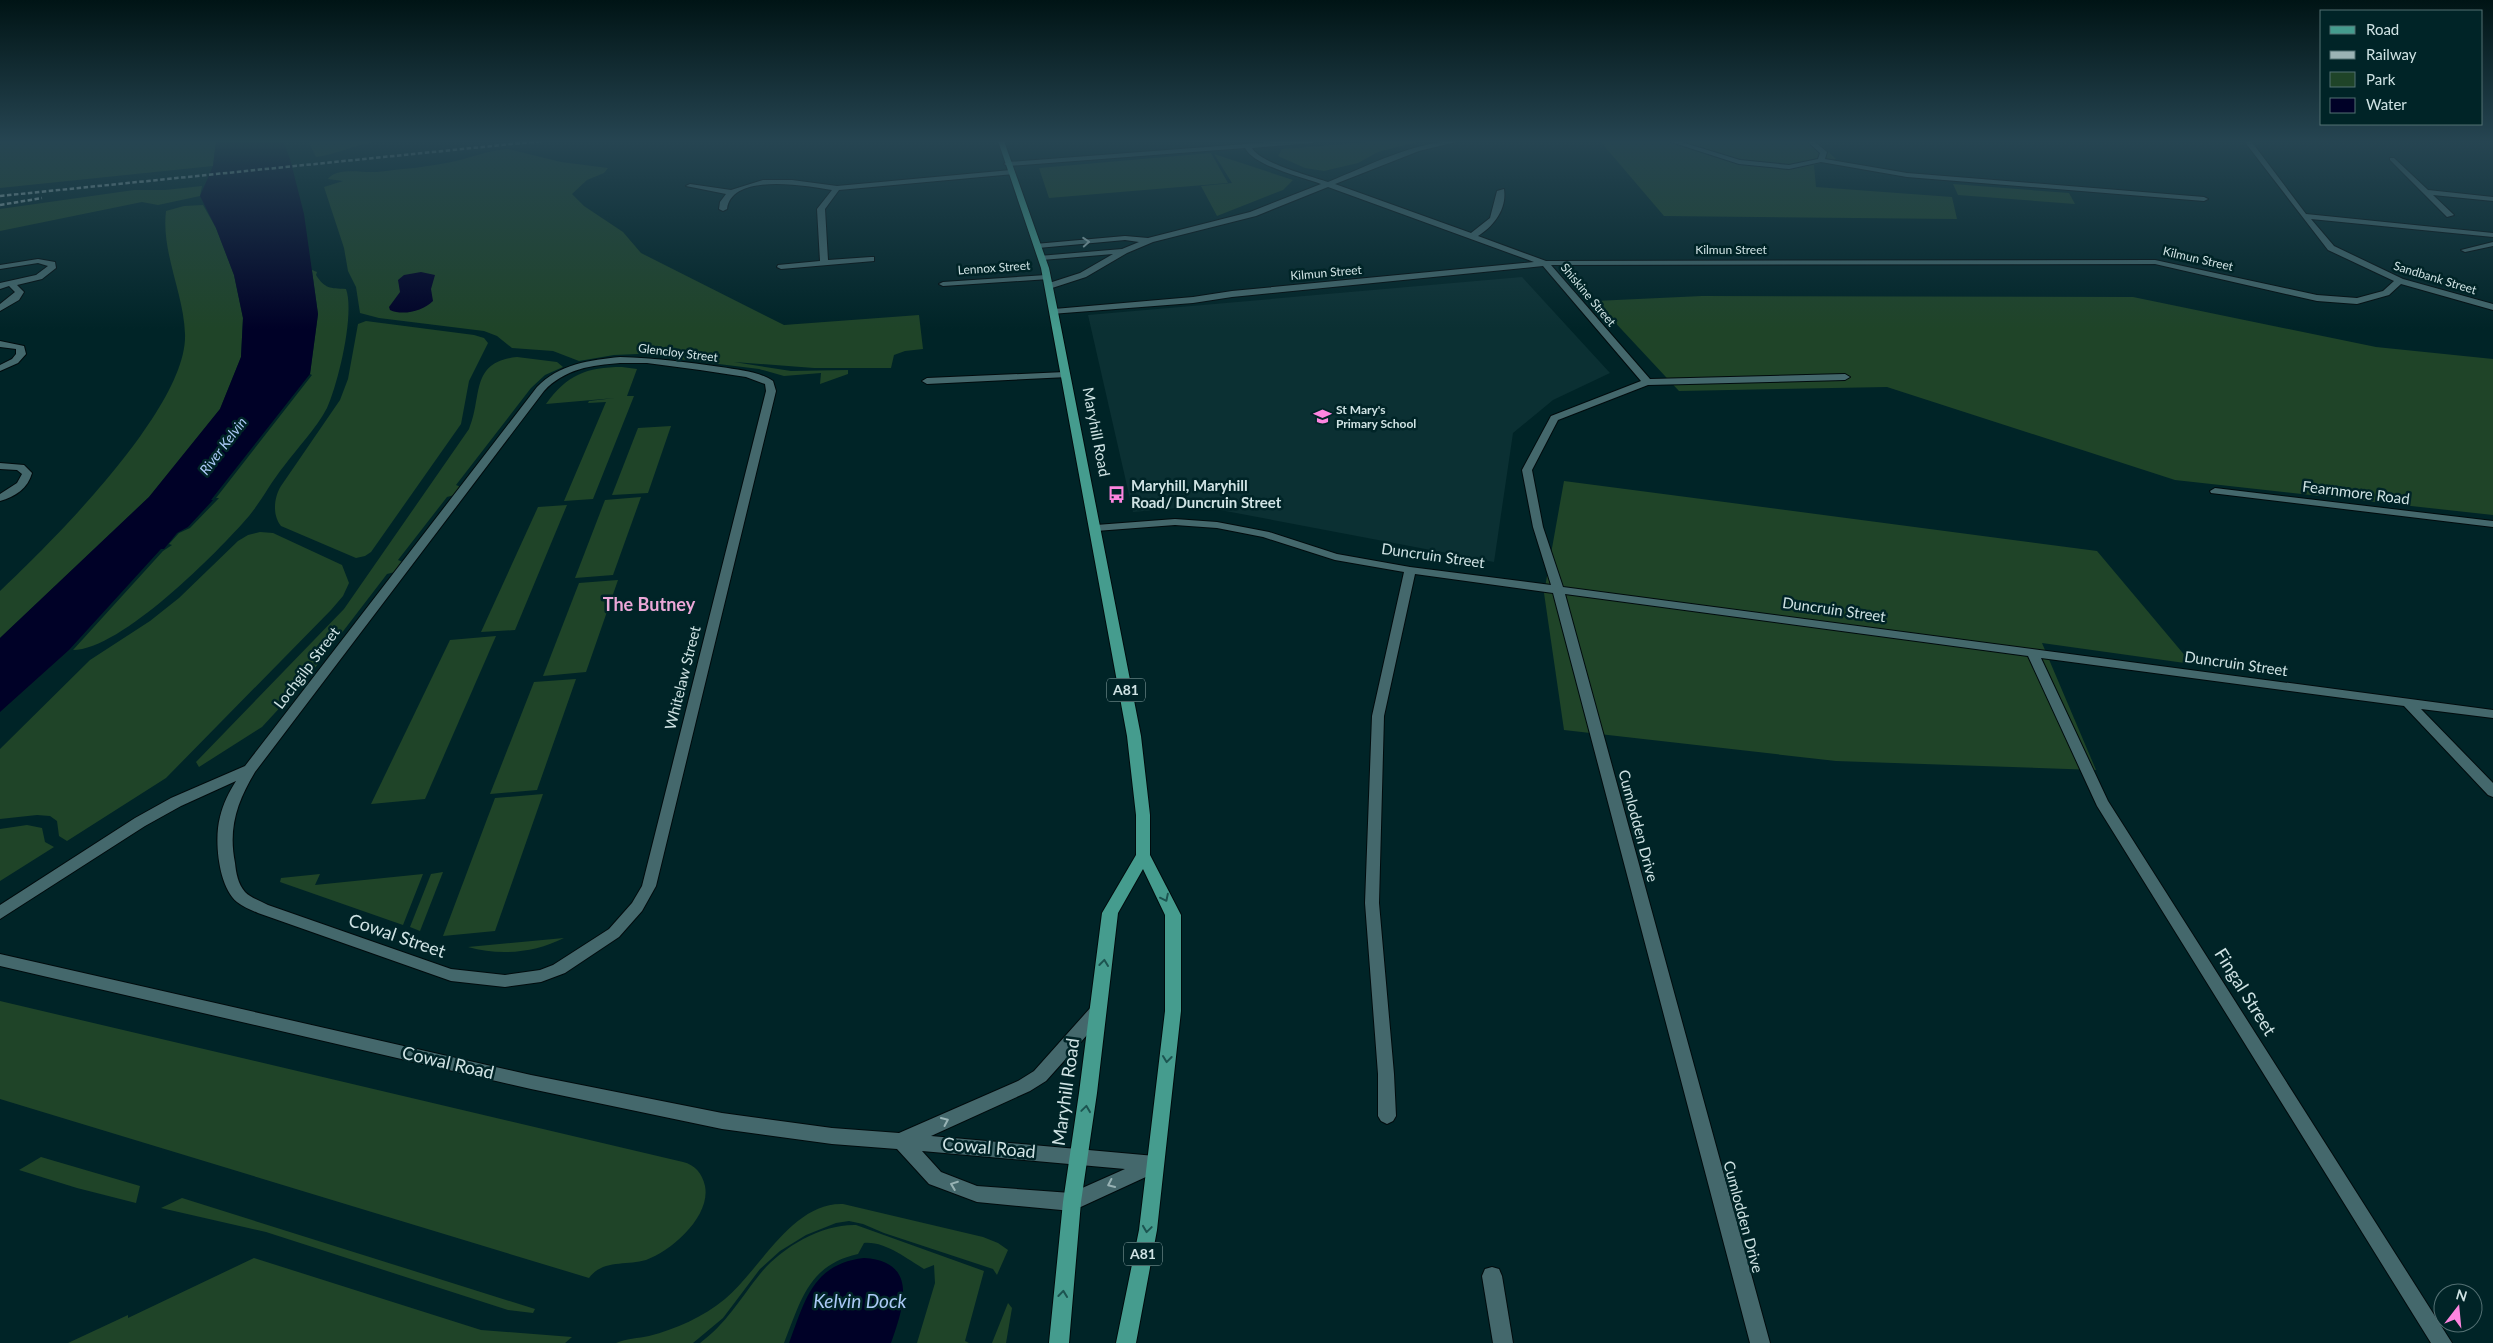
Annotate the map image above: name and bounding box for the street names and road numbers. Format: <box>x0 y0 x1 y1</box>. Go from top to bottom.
street label: Kilmun Street <box>1695 242 1767 257</box>
street label: Kilmun Street <box>2162 243 2235 274</box>
street label: Lennox Street <box>957 257 1031 278</box>
street label: Sandbank Street <box>2392 258 2479 297</box>
street label: Shiskine Street <box>1558 260 1620 330</box>
street label: Kilmun Street <box>1290 262 1363 283</box>
street label: Glencloy Street <box>637 340 720 365</box>
street label: Maryhill Road <box>1080 386 1114 478</box>
street label: Fearnmore Road <box>2301 476 2411 508</box>
street label: Duncruin Street <box>1380 539 1487 571</box>
street label: Duncruin Street <box>1781 593 1888 625</box>
street label: Lochgilp Street <box>270 622 343 712</box>
street label: Whitelaw Street <box>660 623 704 732</box>
street label: Duncruin Street <box>2183 647 2290 679</box>
road number: A81 <box>1107 678 1145 702</box>
street label: Cumlodden Drive <box>1615 768 1663 884</box>
street label: Cowal Street <box>346 908 449 962</box>
street label: Fingal Street <box>2210 944 2282 1040</box>
street label: Maryhill Road <box>1047 1037 1083 1147</box>
street label: Cowal Road <box>400 1041 496 1083</box>
street label: Cowal Road <box>941 1132 1037 1162</box>
street label: Cumlodden Drive <box>1720 1159 1768 1275</box>
road number: A81 <box>1124 1242 1162 1266</box>

